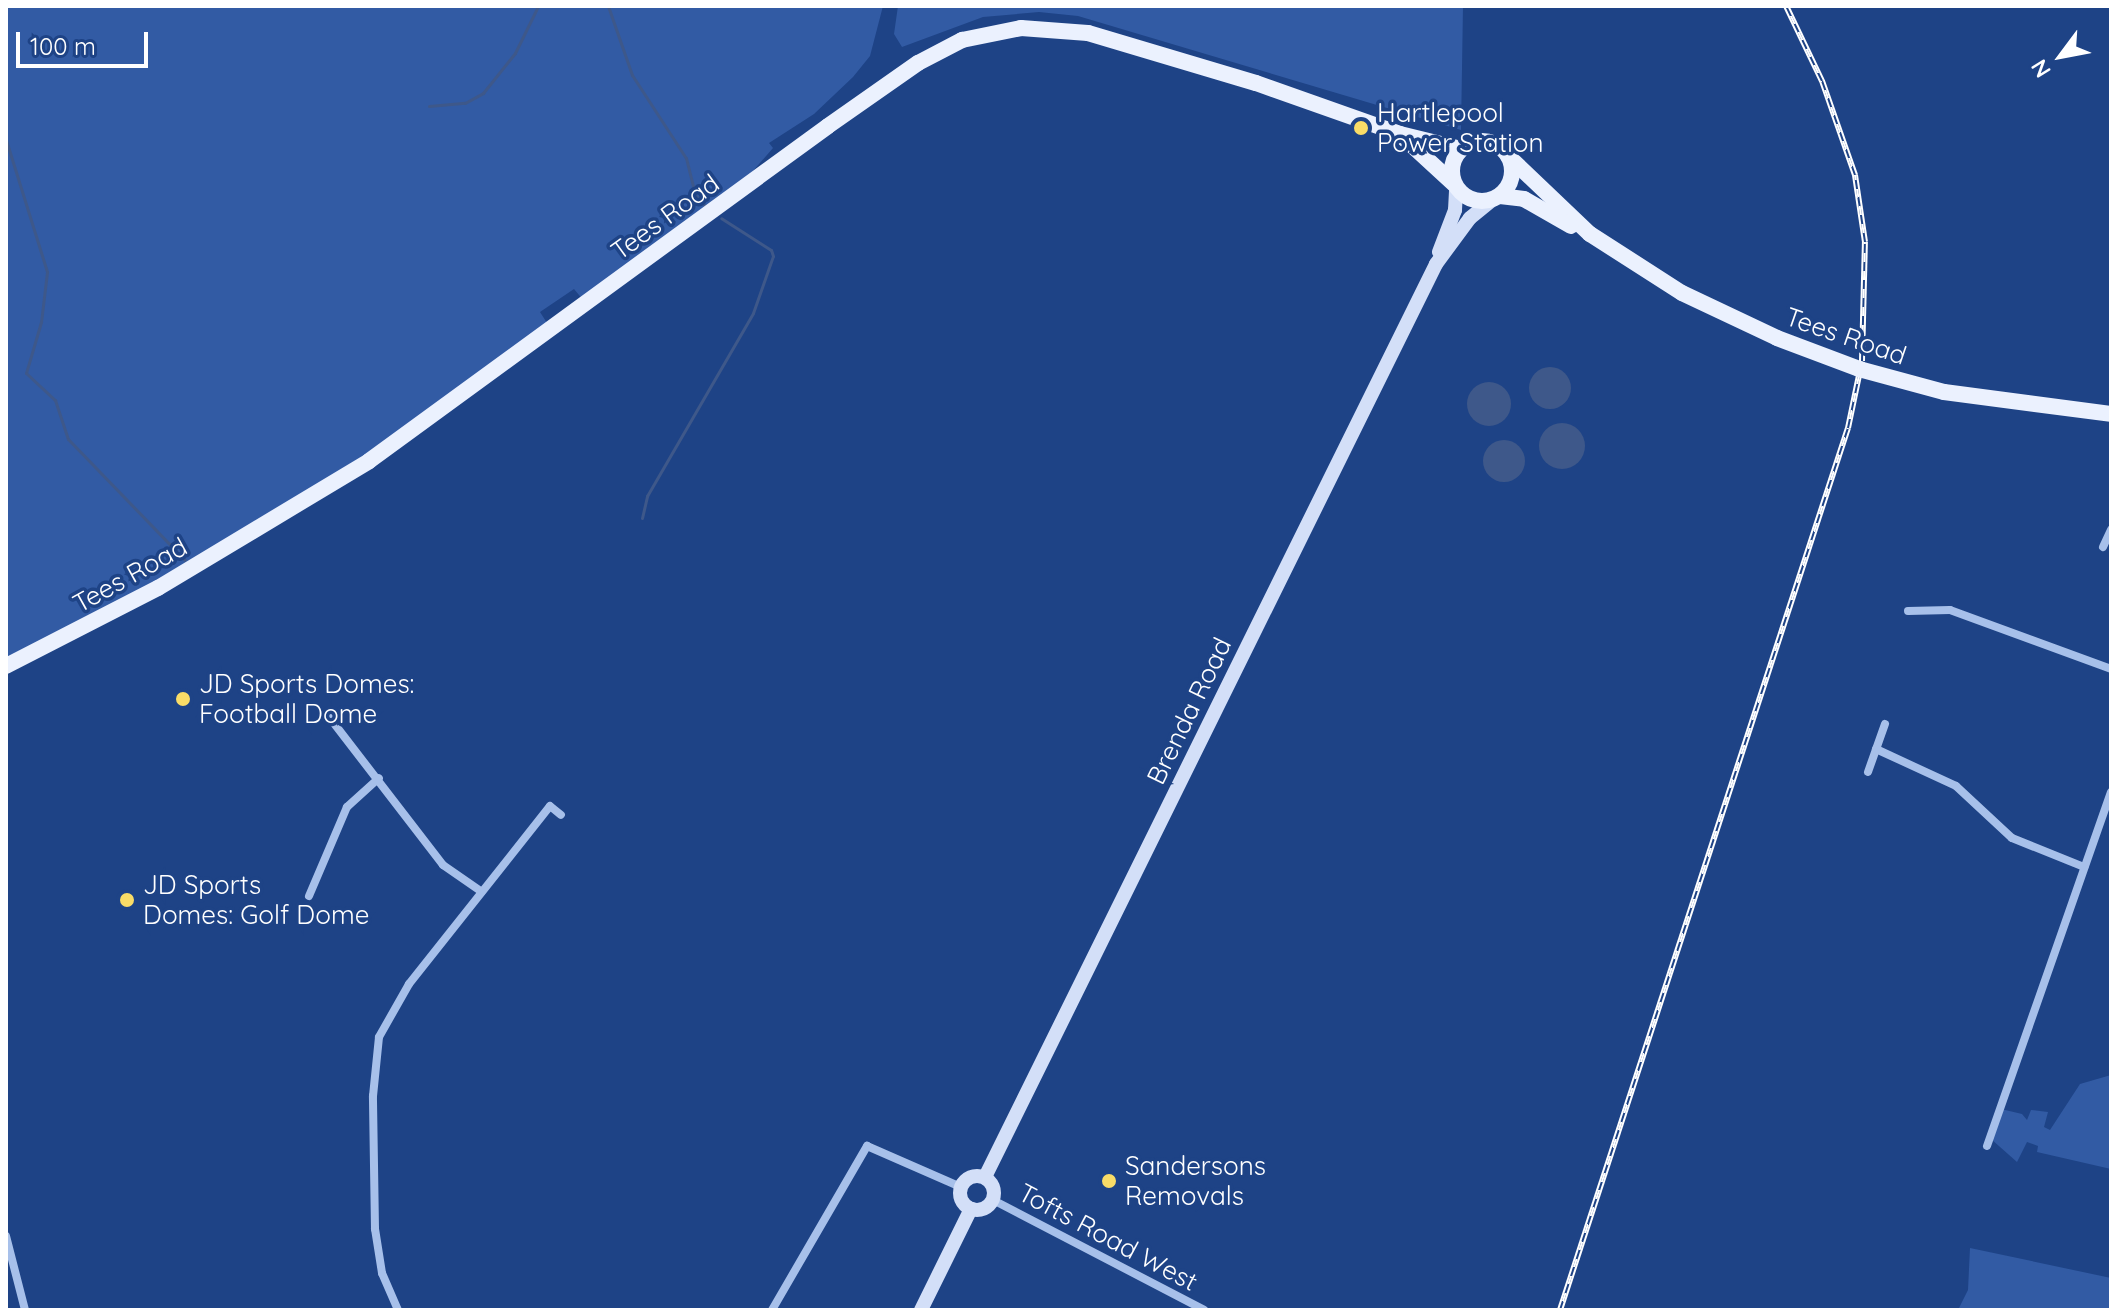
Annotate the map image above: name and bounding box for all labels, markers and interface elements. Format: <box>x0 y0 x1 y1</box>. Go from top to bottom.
scale bar <box>20 16 152 66</box>
north arrow <box>2021 16 2101 96</box>
text: 100 m <box>30 31 96 61</box>
text: N <box>2024 54 2057 83</box>
place label: Hartlepool Power Station <box>1377 97 1544 158</box>
marker: Hartlepool Power Station <box>1352 119 1370 137</box>
street label: Tees Road <box>605 167 725 267</box>
street label: Tees Road <box>1781 301 1911 371</box>
street label: Tees Road <box>67 531 193 619</box>
street label: Brenda Road <box>1140 633 1238 789</box>
place label: JD Sports Domes: Football Dome <box>199 668 414 730</box>
marker: JD Sports Domes: Football Dome <box>174 690 192 708</box>
place label: JD Sports Domes: Golf Dome <box>143 869 369 930</box>
marker: JD Sports Domes: Golf Dome <box>118 891 136 909</box>
place label: Sandersons Removals <box>1125 1150 1266 1212</box>
marker: Sandersons Removals <box>1100 1172 1118 1190</box>
street label: Tofts Road West <box>1013 1177 1203 1297</box>

